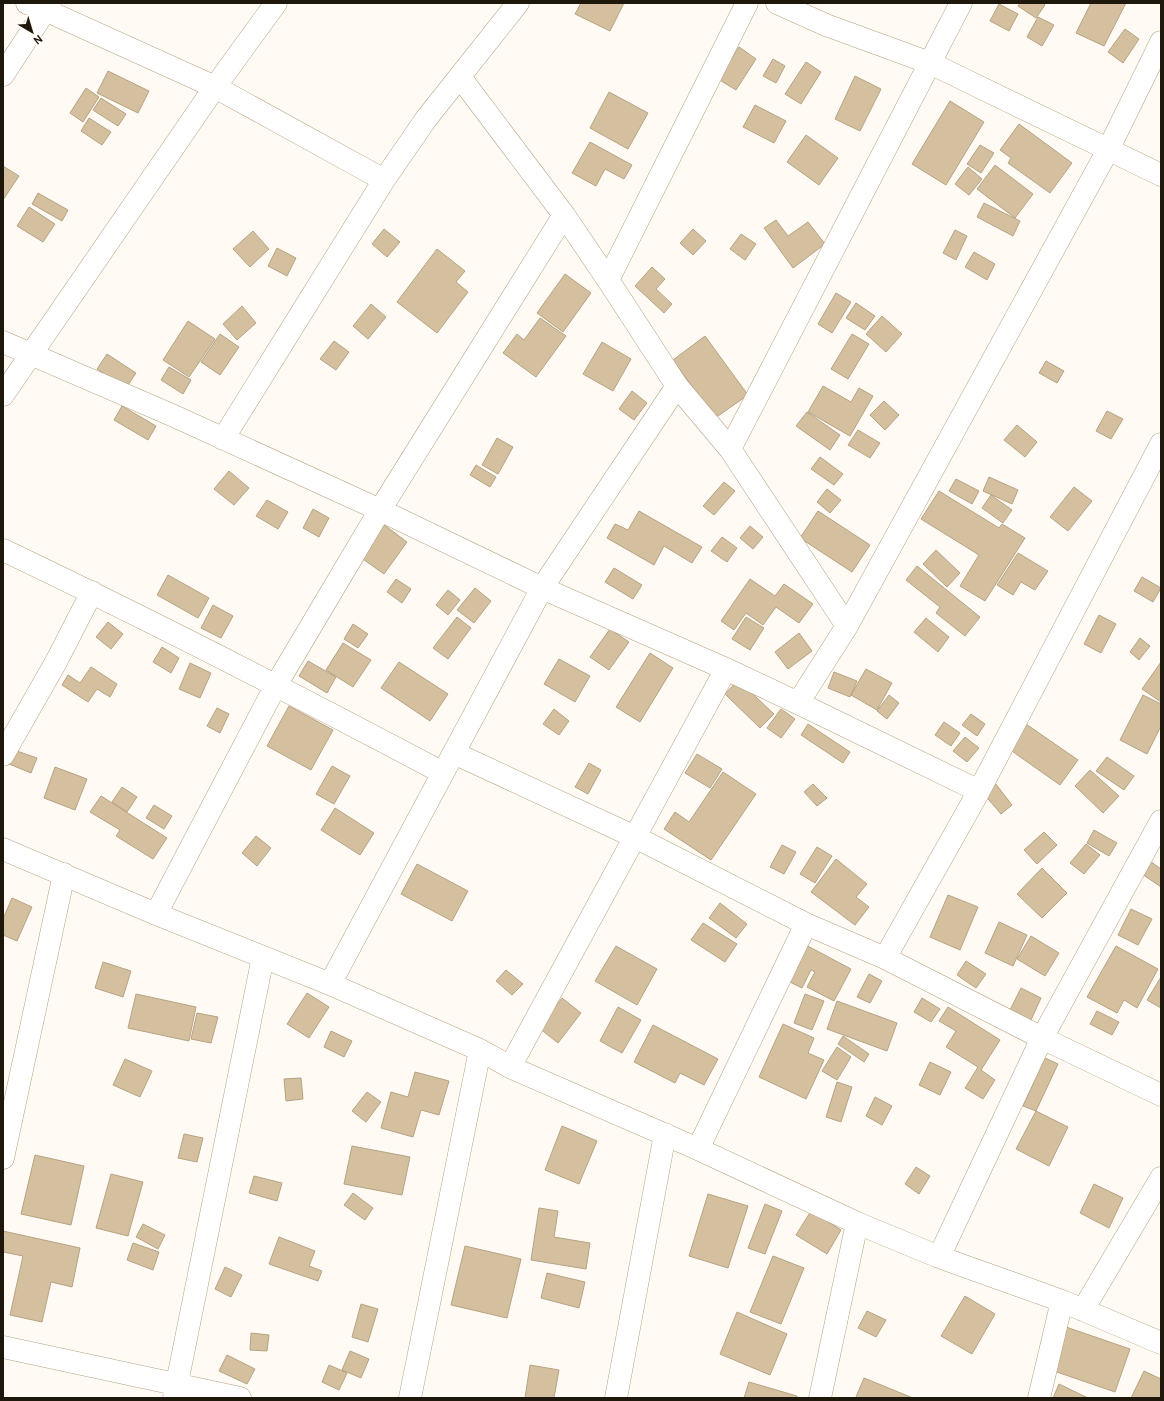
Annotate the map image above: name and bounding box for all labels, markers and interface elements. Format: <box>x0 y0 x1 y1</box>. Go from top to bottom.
north arrow <box>12 12 52 52</box>
text: N <box>30 31 45 47</box>

